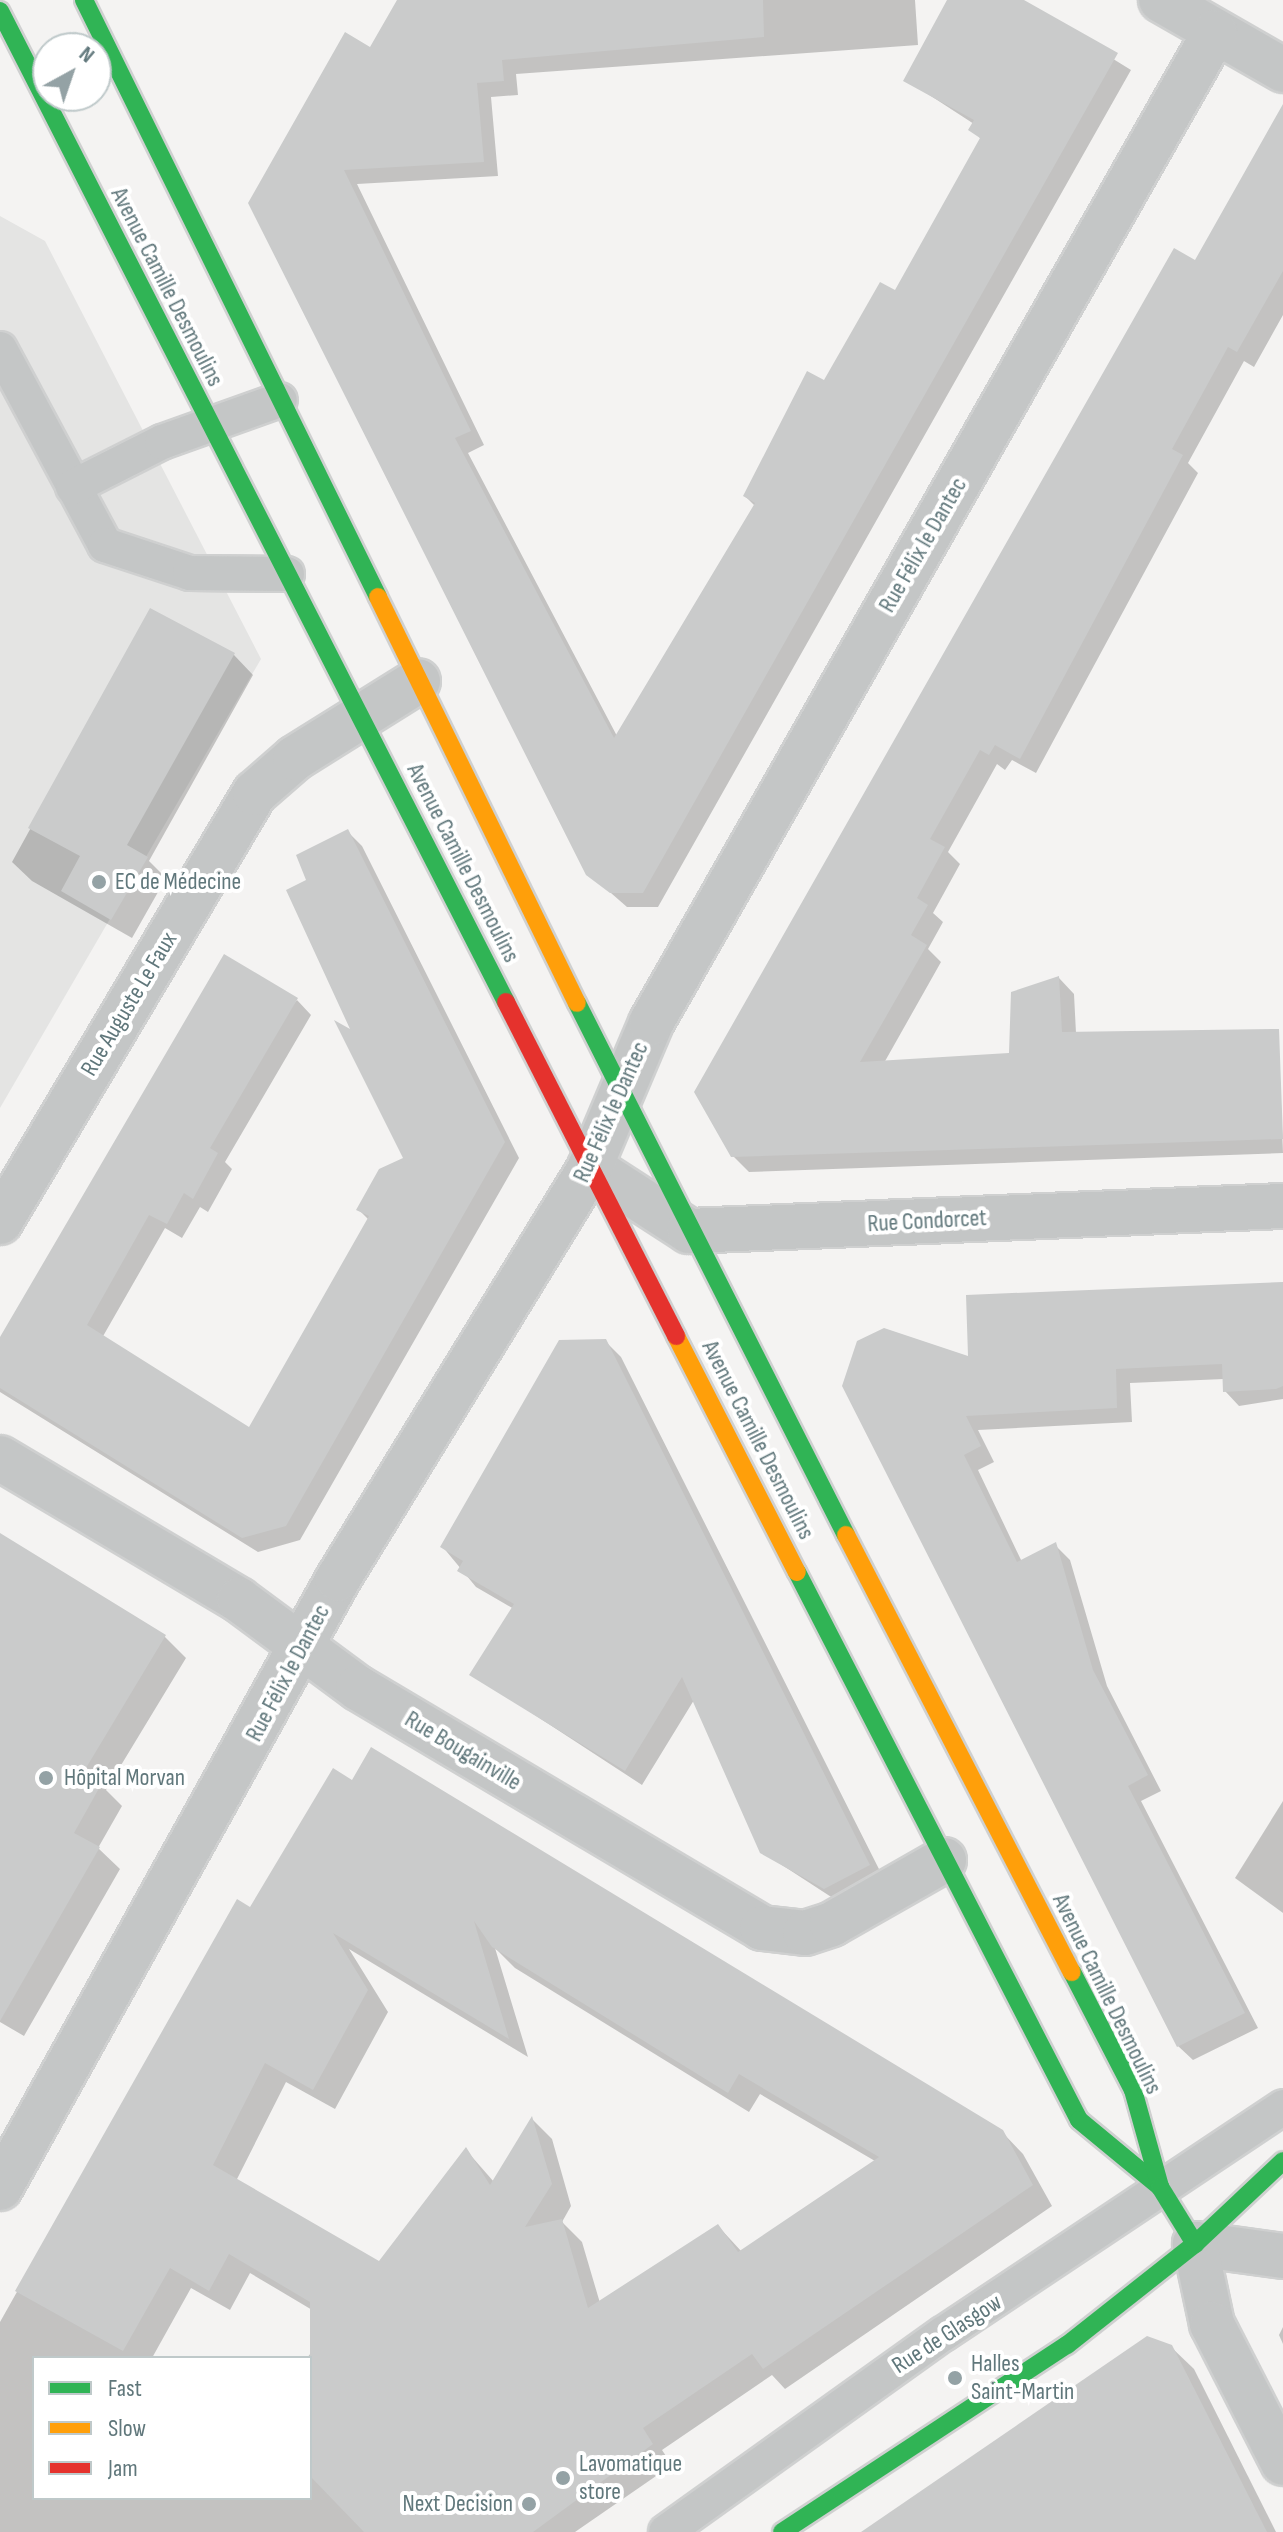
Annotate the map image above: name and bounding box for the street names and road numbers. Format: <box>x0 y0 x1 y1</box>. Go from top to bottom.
street label: Avenue Camille Desmoulins <box>104 183 230 391</box>
street label: Rue Félix le Dantec <box>873 472 973 618</box>
street label: Avenue Camille Desmoulins <box>400 759 526 967</box>
street label: Rue Auguste Le Faux <box>75 927 183 1081</box>
street label: Rue Félix le Dantec <box>567 1037 655 1187</box>
street label: Rue Condorcet <box>867 1204 987 1238</box>
street label: Avenue Camille Desmoulins <box>695 1336 821 1544</box>
street label: Rue Félix le Dantec <box>240 1600 336 1746</box>
street label: Rue Bougainville <box>400 1705 526 1797</box>
street label: Avenue Camille Desmoulins <box>1046 1889 1168 2099</box>
street label: Rue de Glasgow <box>887 2288 1007 2380</box>

